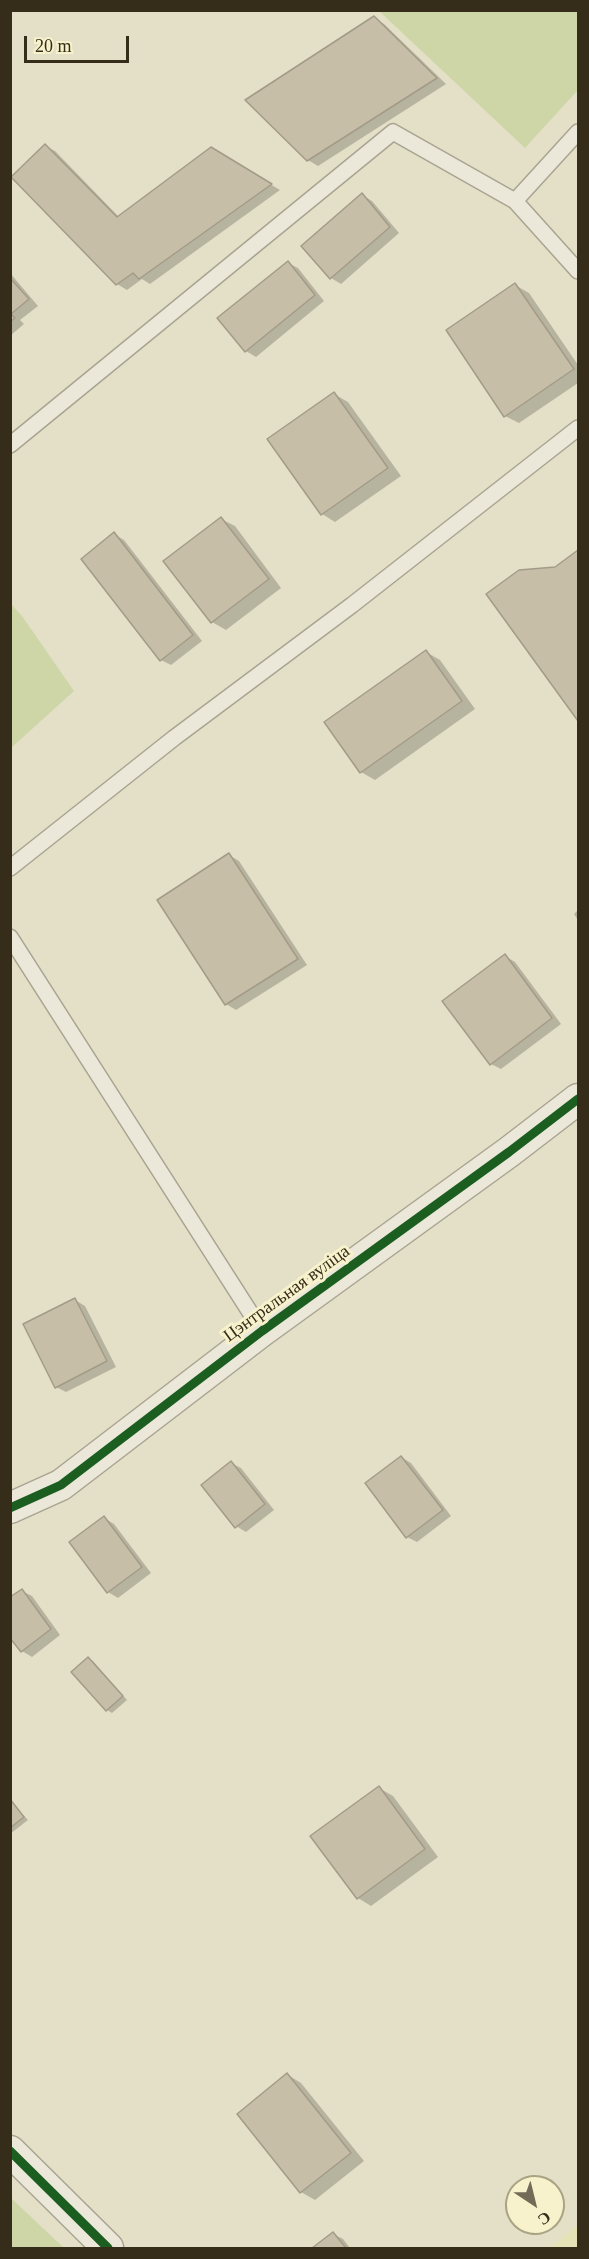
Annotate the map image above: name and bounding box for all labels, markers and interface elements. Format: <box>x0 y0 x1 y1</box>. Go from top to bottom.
scale bar <box>27 24 132 62</box>
text: 20 m <box>35 36 72 56</box>
street label: Цэнтральная вуліца <box>220 1241 354 1347</box>
north arrow <box>505 2175 565 2235</box>
text: С <box>535 2208 554 2229</box>

